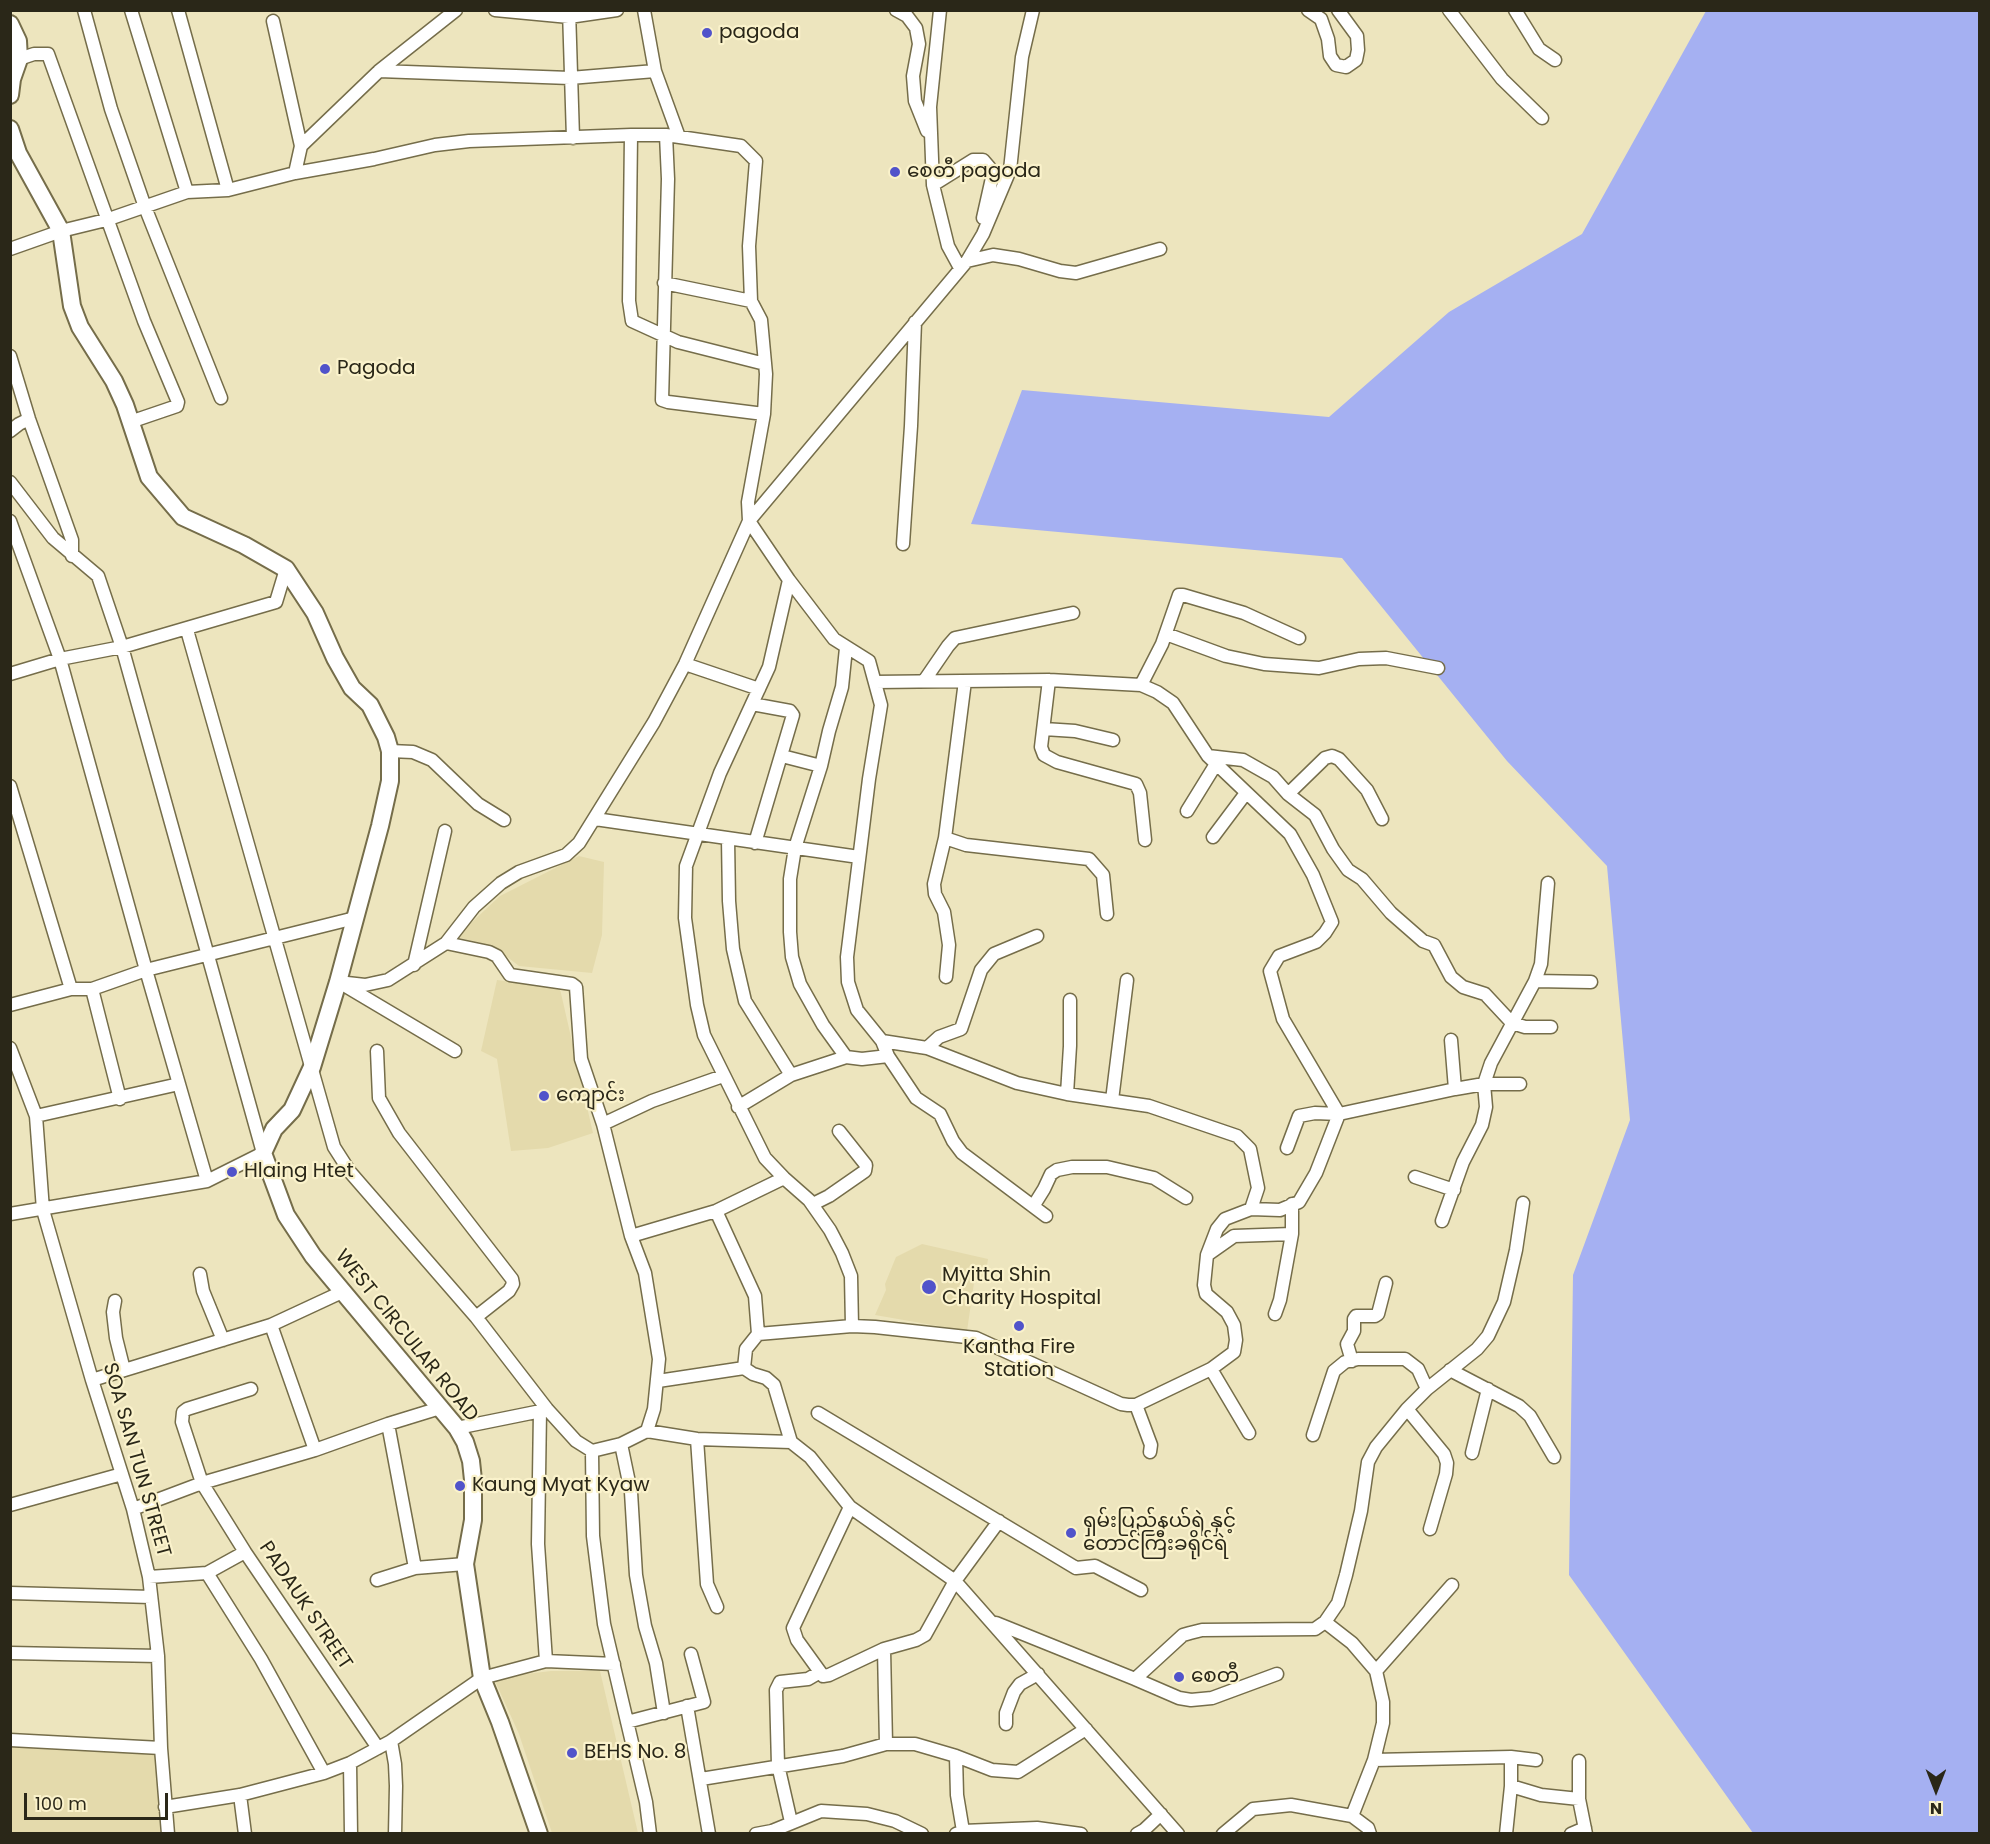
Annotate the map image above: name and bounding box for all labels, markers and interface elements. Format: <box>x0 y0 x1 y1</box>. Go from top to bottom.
place label: pagoda <box>719 21 799 45</box>
marker: pagoda <box>700 26 714 40</box>
place label: စေတီ pagoda <box>907 160 1041 184</box>
marker: စေတီ pagoda <box>888 165 902 179</box>
place label: Pagoda <box>337 357 415 381</box>
marker: Pagoda <box>318 362 332 376</box>
place label: ကျောင်း <box>556 1084 625 1108</box>
marker: ကျောင်း <box>537 1089 551 1103</box>
place label: Hlaing Htet <box>244 1160 354 1184</box>
marker: Hlaing Htet <box>225 1165 239 1179</box>
street label: WEST CIRCULAR ROAD <box>329 1245 483 1427</box>
place label: Myitta Shin Charity Hospital <box>942 1264 1101 1311</box>
marker: Myitta Shin Charity Hospital <box>920 1278 938 1296</box>
marker: Kantha Fire Station <box>1012 1319 1026 1333</box>
place label: Kantha Fire Station <box>963 1336 1075 1383</box>
street label: SOA SAN TUN STREET <box>97 1360 175 1560</box>
place label: Kaung Myat Kyaw <box>472 1474 650 1498</box>
marker: Kaung Myat Kyaw <box>453 1479 467 1493</box>
place label: ရှမ်းပြည်နယ်ရဲ နှင့် တောင်ကြီးခရိုင်ရဲ <box>1083 1510 1236 1557</box>
marker: ရှမ်းပြည်နယ်ရဲ နှင့် တောင်ကြီးခရိုင်ရဲ <box>1064 1526 1078 1540</box>
street label: PADAUK STREET <box>253 1537 357 1675</box>
place label: စေတီ <box>1191 1665 1239 1689</box>
marker: စေတီ <box>1172 1670 1186 1684</box>
place label: BEHS No. 8 <box>584 1741 686 1765</box>
marker: BEHS No. 8 <box>565 1746 579 1760</box>
north arrow <box>1906 1760 1966 1820</box>
scale bar <box>27 1781 171 1819</box>
text: 100 m <box>35 1791 87 1816</box>
text: N <box>1930 1797 1942 1820</box>

